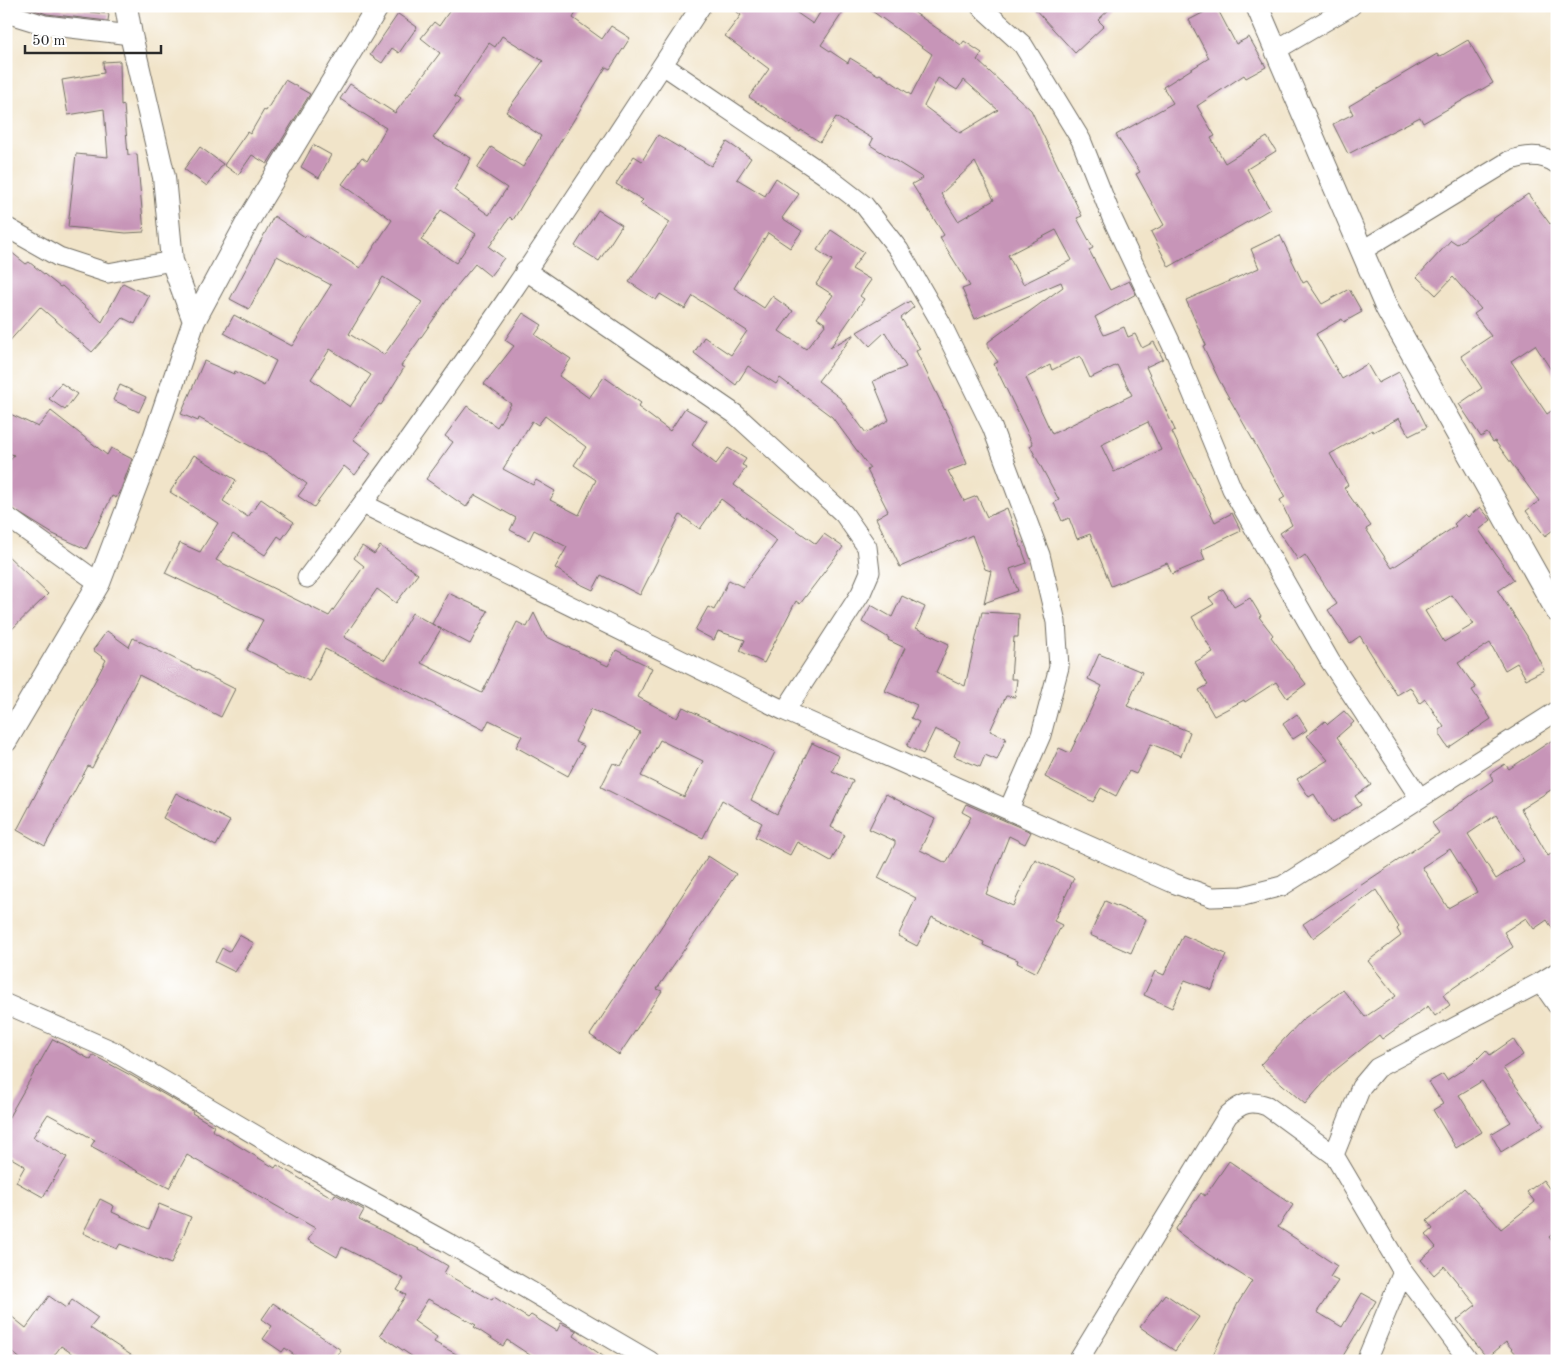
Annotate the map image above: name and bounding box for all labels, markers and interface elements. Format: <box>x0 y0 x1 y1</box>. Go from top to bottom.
scale bar <box>25 22 161 54</box>
text: 50 m <box>32 34 66 49</box>

